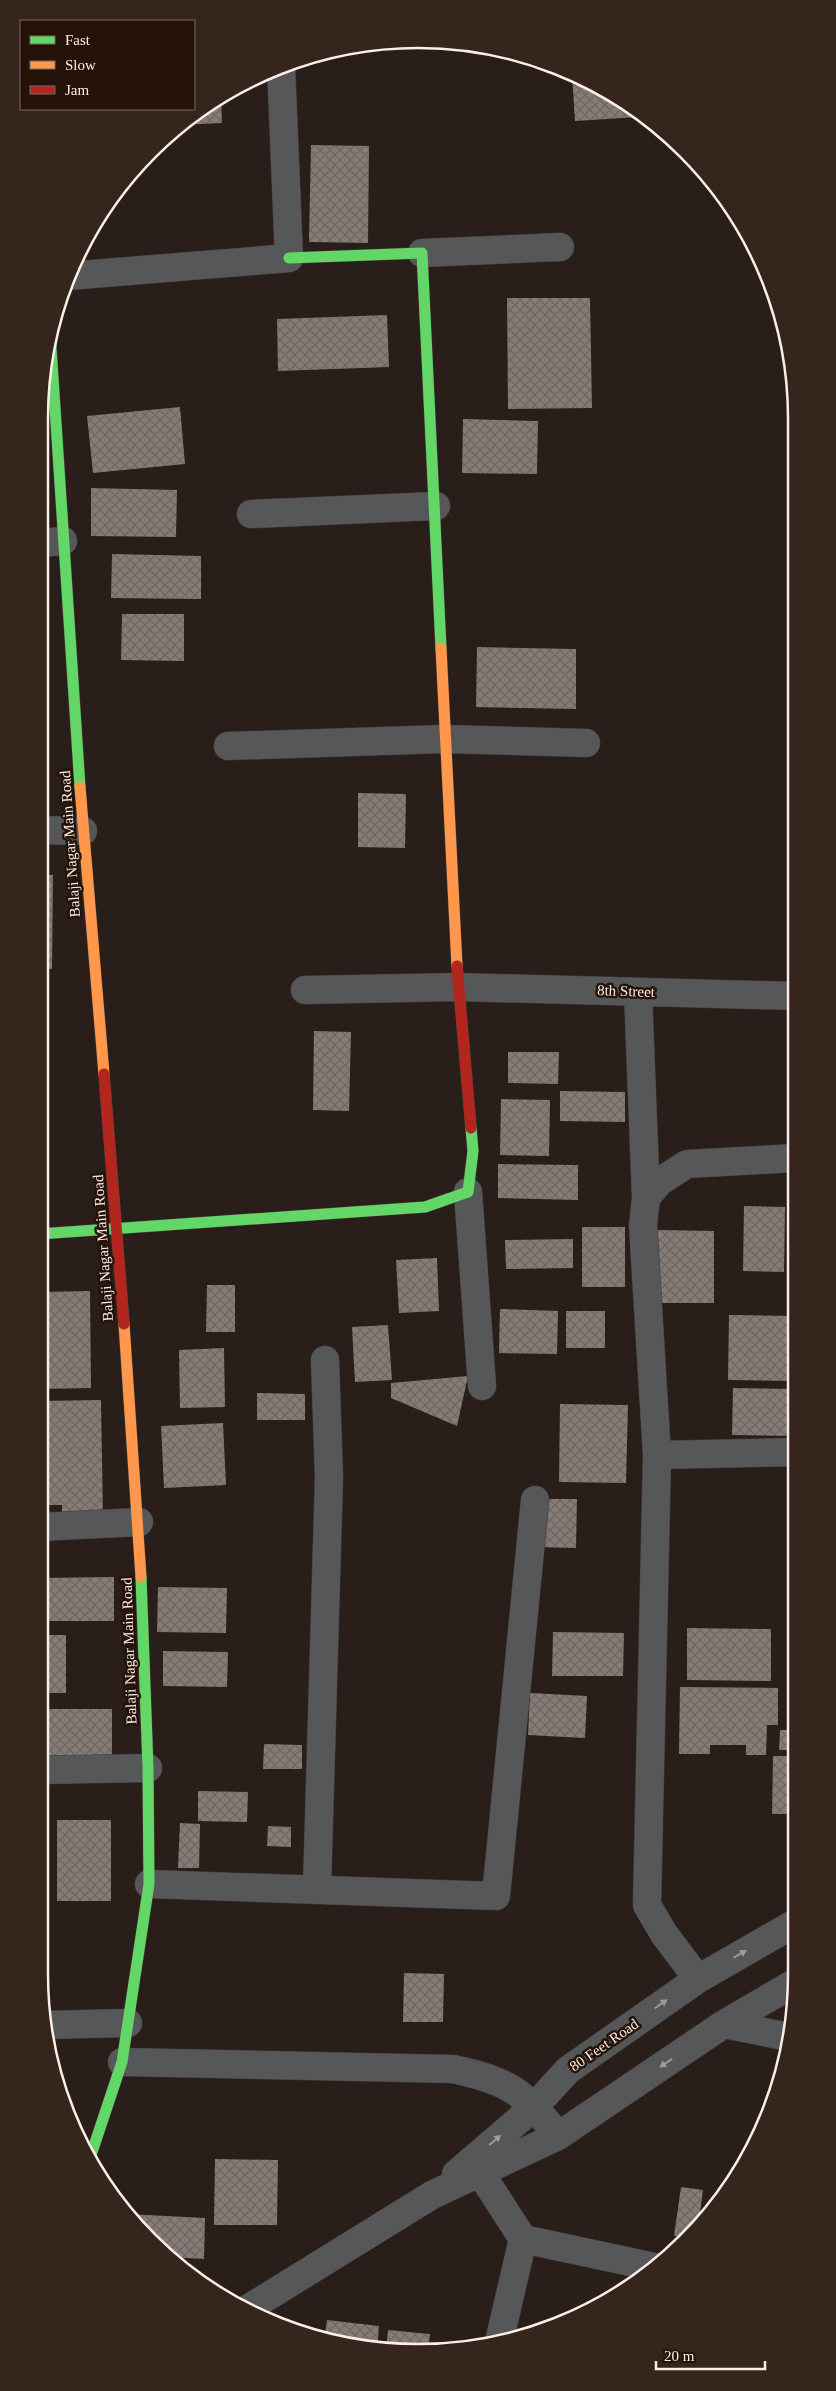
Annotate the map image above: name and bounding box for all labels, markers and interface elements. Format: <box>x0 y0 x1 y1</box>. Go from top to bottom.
legend <box>20 20 195 110</box>
text: Fast <box>65 32 91 48</box>
text: Slow <box>65 57 96 73</box>
text: Jam <box>65 82 89 98</box>
street label: Balaji Nagar Main Road <box>57 770 83 918</box>
street label: 8th Street <box>597 982 656 1000</box>
street label: Balaji Nagar Main Road <box>90 1174 116 1322</box>
street label: Balaji Nagar Main Road <box>118 1577 140 1725</box>
one-way arrow <box>734 1950 747 1959</box>
one-way arrow <box>654 1999 668 2009</box>
street label: 80 Feet Road <box>567 2015 642 2074</box>
one-way arrow <box>659 2059 673 2068</box>
one-way arrow <box>489 2134 501 2146</box>
scale bar <box>656 2338 765 2370</box>
text: 20 m <box>664 2348 695 2364</box>

